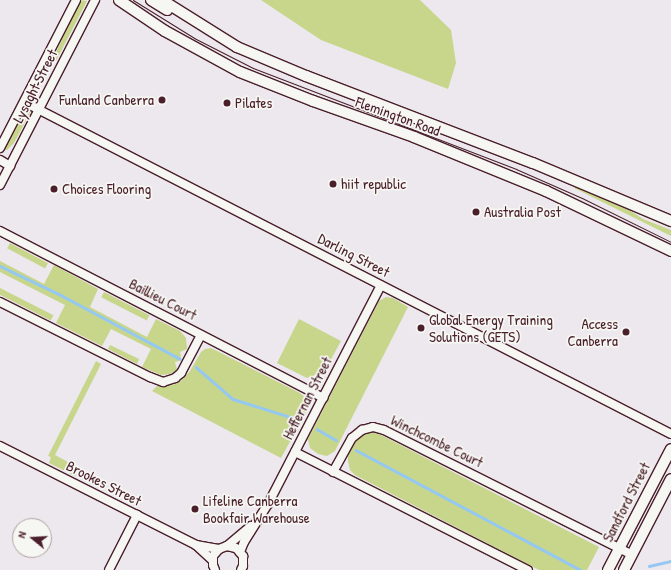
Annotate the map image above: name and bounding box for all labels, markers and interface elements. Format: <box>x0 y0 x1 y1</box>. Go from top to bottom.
street label: Lysaght Street <box>9 46 61 126</box>
place label: Funland Canberra <box>59 91 154 109</box>
street label: Flemington Road <box>353 92 443 140</box>
place label: Pilates <box>235 94 272 112</box>
marker: Funland Canberra <box>157 95 167 105</box>
marker: Pilates <box>222 98 232 108</box>
place label: hiit republic <box>341 175 406 193</box>
marker: hiit republic <box>328 179 338 189</box>
place label: Choices Flooring <box>62 180 151 198</box>
marker: Choices Flooring <box>49 184 59 194</box>
place label: Australia Post <box>484 203 561 221</box>
marker: Australia Post <box>471 207 481 217</box>
street label: Darling Street <box>315 229 393 281</box>
street label: Baillieu Court <box>126 274 200 324</box>
place label: Global Energy Training Solutions (GETS) <box>429 310 553 345</box>
place label: Access Canberra <box>568 314 618 349</box>
marker: Global Energy Training Solutions (GETS) <box>416 323 426 333</box>
marker: Access Canberra <box>621 327 631 337</box>
street label: Heffernan Street <box>278 354 336 442</box>
street label: Winchcombe Court <box>388 411 486 471</box>
street label: Brookes Street <box>63 456 145 510</box>
street label: Sandford Street <box>598 459 654 545</box>
place label: Lifeline Canberra Bookfair Warehouse <box>203 491 310 526</box>
marker: Lifeline Canberra Bookfair Warehouse <box>190 504 200 514</box>
north arrow <box>12 518 52 558</box>
text: N <box>14 530 29 540</box>

